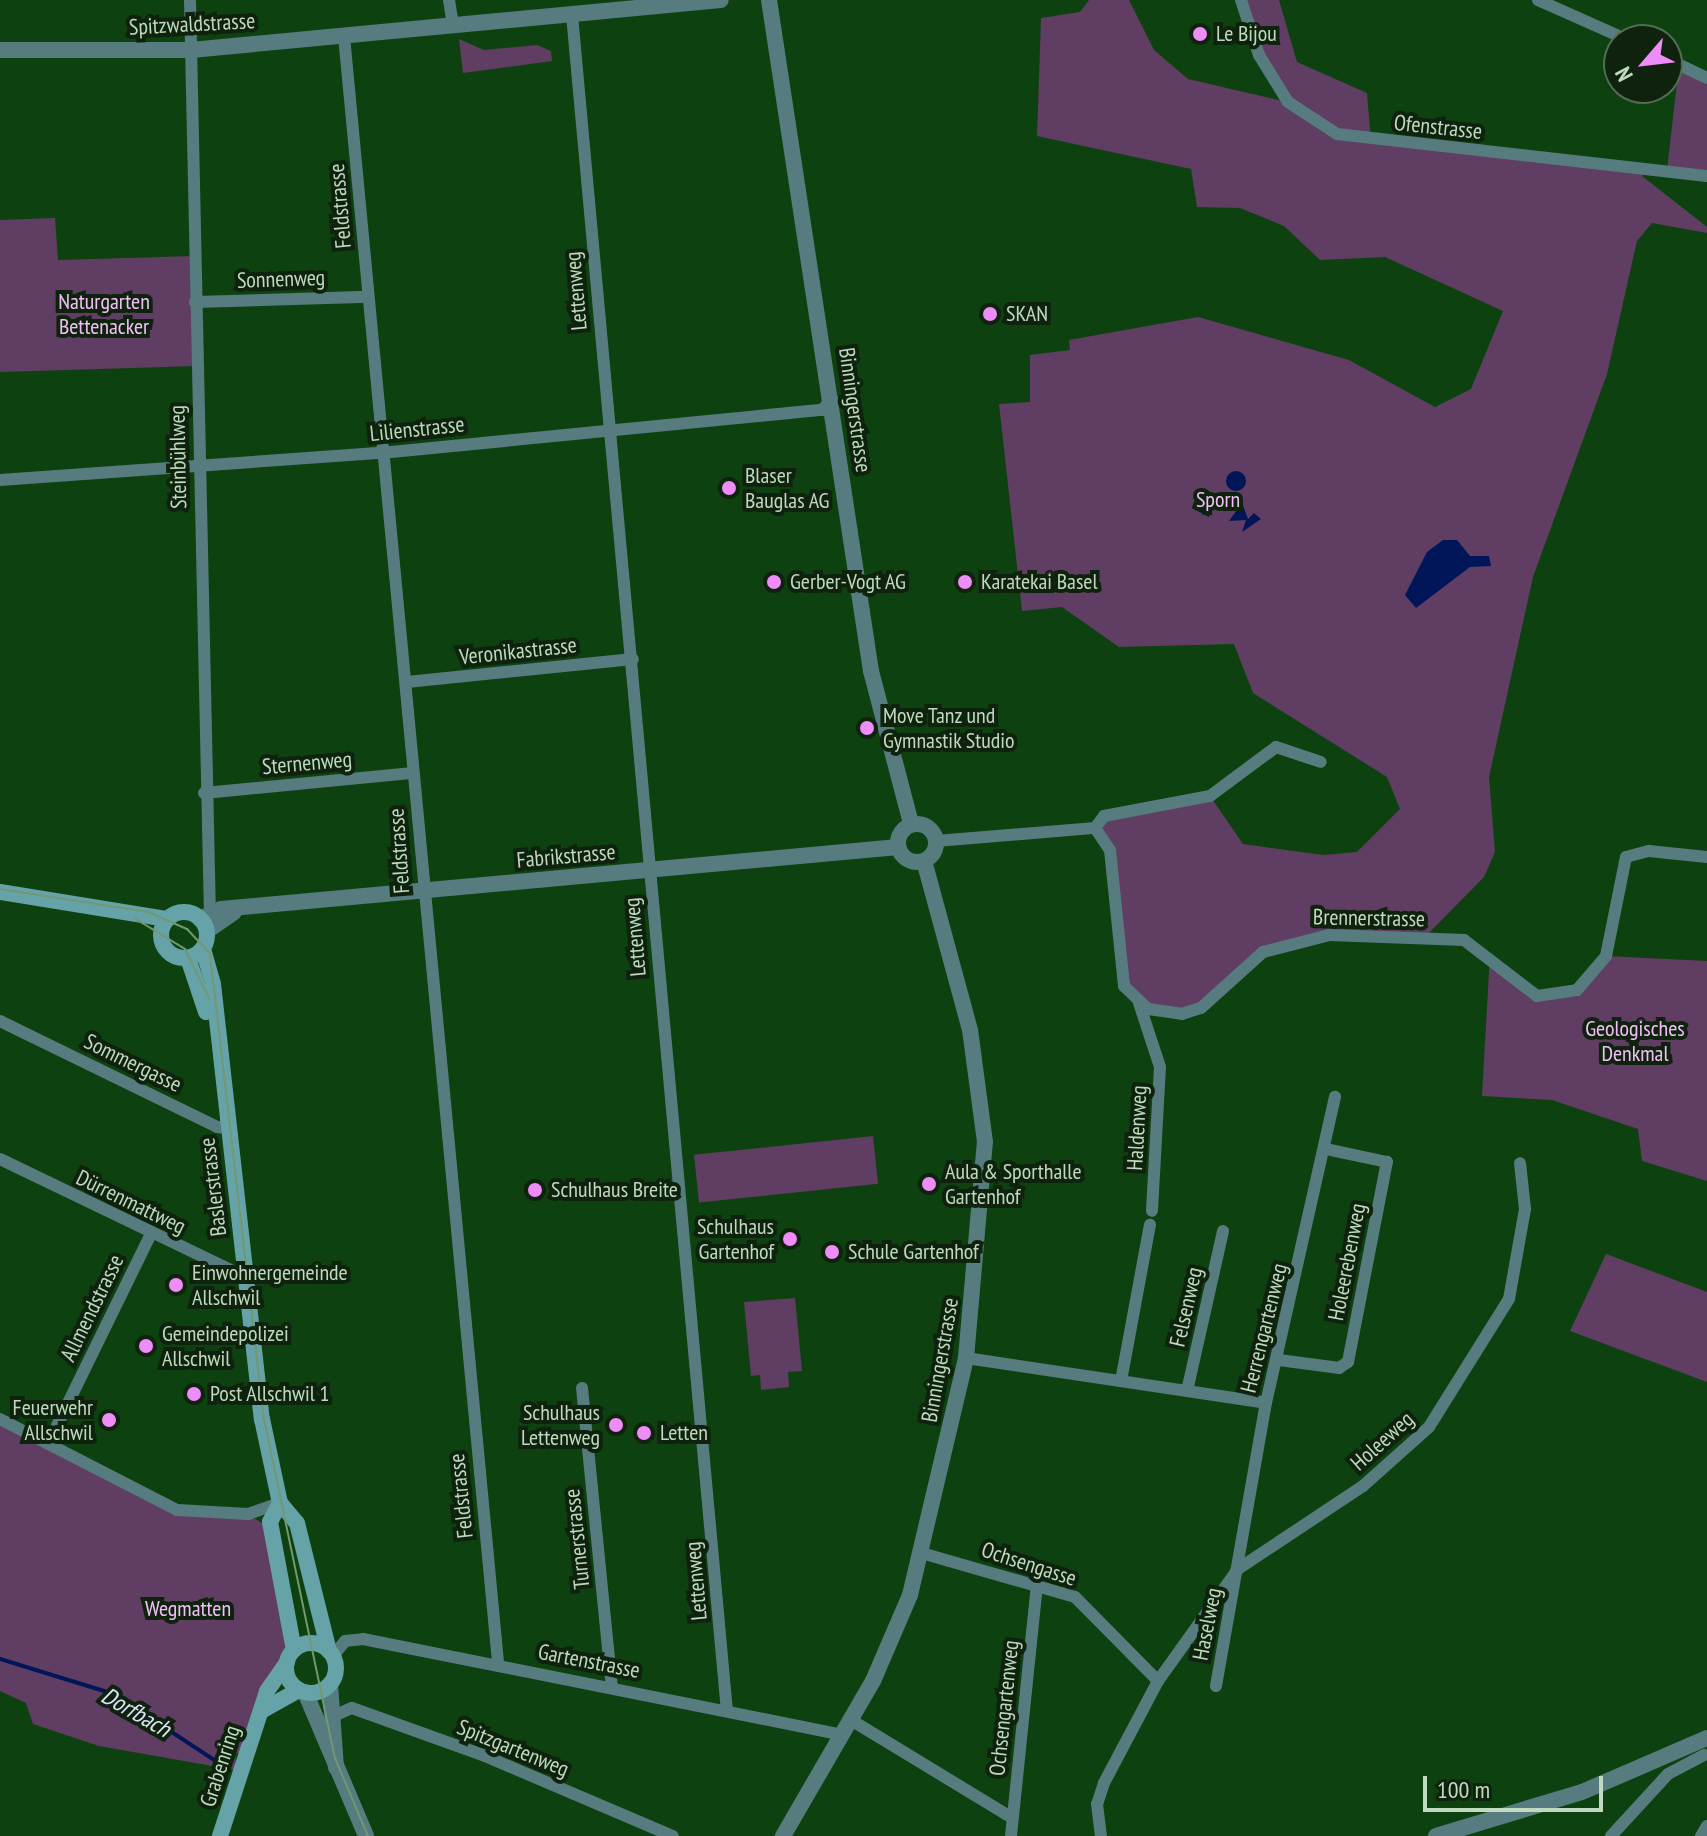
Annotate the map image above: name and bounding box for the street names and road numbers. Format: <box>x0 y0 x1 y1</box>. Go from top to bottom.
street label: Spitzwaldstrasse <box>128 8 256 40</box>
street label: Ofenstrasse <box>1393 109 1483 145</box>
street label: Feldstrasse <box>323 162 357 250</box>
street label: Lettenweg <box>559 250 593 332</box>
street label: Sonnenweg <box>236 264 326 294</box>
street label: Binningerstrasse <box>833 346 877 474</box>
street label: Steinbühlweg <box>164 405 192 509</box>
street label: Lilienstrasse <box>368 411 466 447</box>
street label: Veronikastrasse <box>458 632 578 670</box>
street label: Sternenweg <box>261 746 353 780</box>
street label: Feldstrasse <box>383 808 415 894</box>
street label: Fabrikstrasse <box>516 839 616 873</box>
street label: Lettenweg <box>618 896 652 978</box>
street label: Brennerstrasse <box>1313 904 1425 932</box>
street label: Sommergasse <box>80 1028 186 1098</box>
street label: Haldenweg <box>1122 1085 1152 1171</box>
street label: Baslerstrasse <box>194 1136 232 1238</box>
street label: Dürrenmattweg <box>72 1164 190 1240</box>
street label: Holeerebenweg <box>1323 1201 1371 1323</box>
street label: Allmendstrasse <box>55 1250 129 1366</box>
street label: Herrengartenweg <box>1235 1261 1293 1395</box>
street label: Felsenweg <box>1164 1265 1208 1349</box>
street label: Binningerstrasse <box>916 1296 964 1424</box>
street label: Holeeweg <box>1345 1406 1419 1476</box>
street label: Feldstrasse <box>443 1452 479 1540</box>
street label: Turnerstrasse <box>559 1488 595 1590</box>
street label: Ochsengasse <box>978 1536 1080 1592</box>
street label: Lettenweg <box>679 1540 713 1622</box>
street label: Haselweg <box>1187 1585 1227 1663</box>
street label: Gartenstrasse <box>536 1638 642 1684</box>
street label: Ochsengartenweg <box>984 1639 1024 1777</box>
street label: Spitzgartenweg <box>453 1714 573 1782</box>
street label: Grabenring <box>194 1722 246 1810</box>

